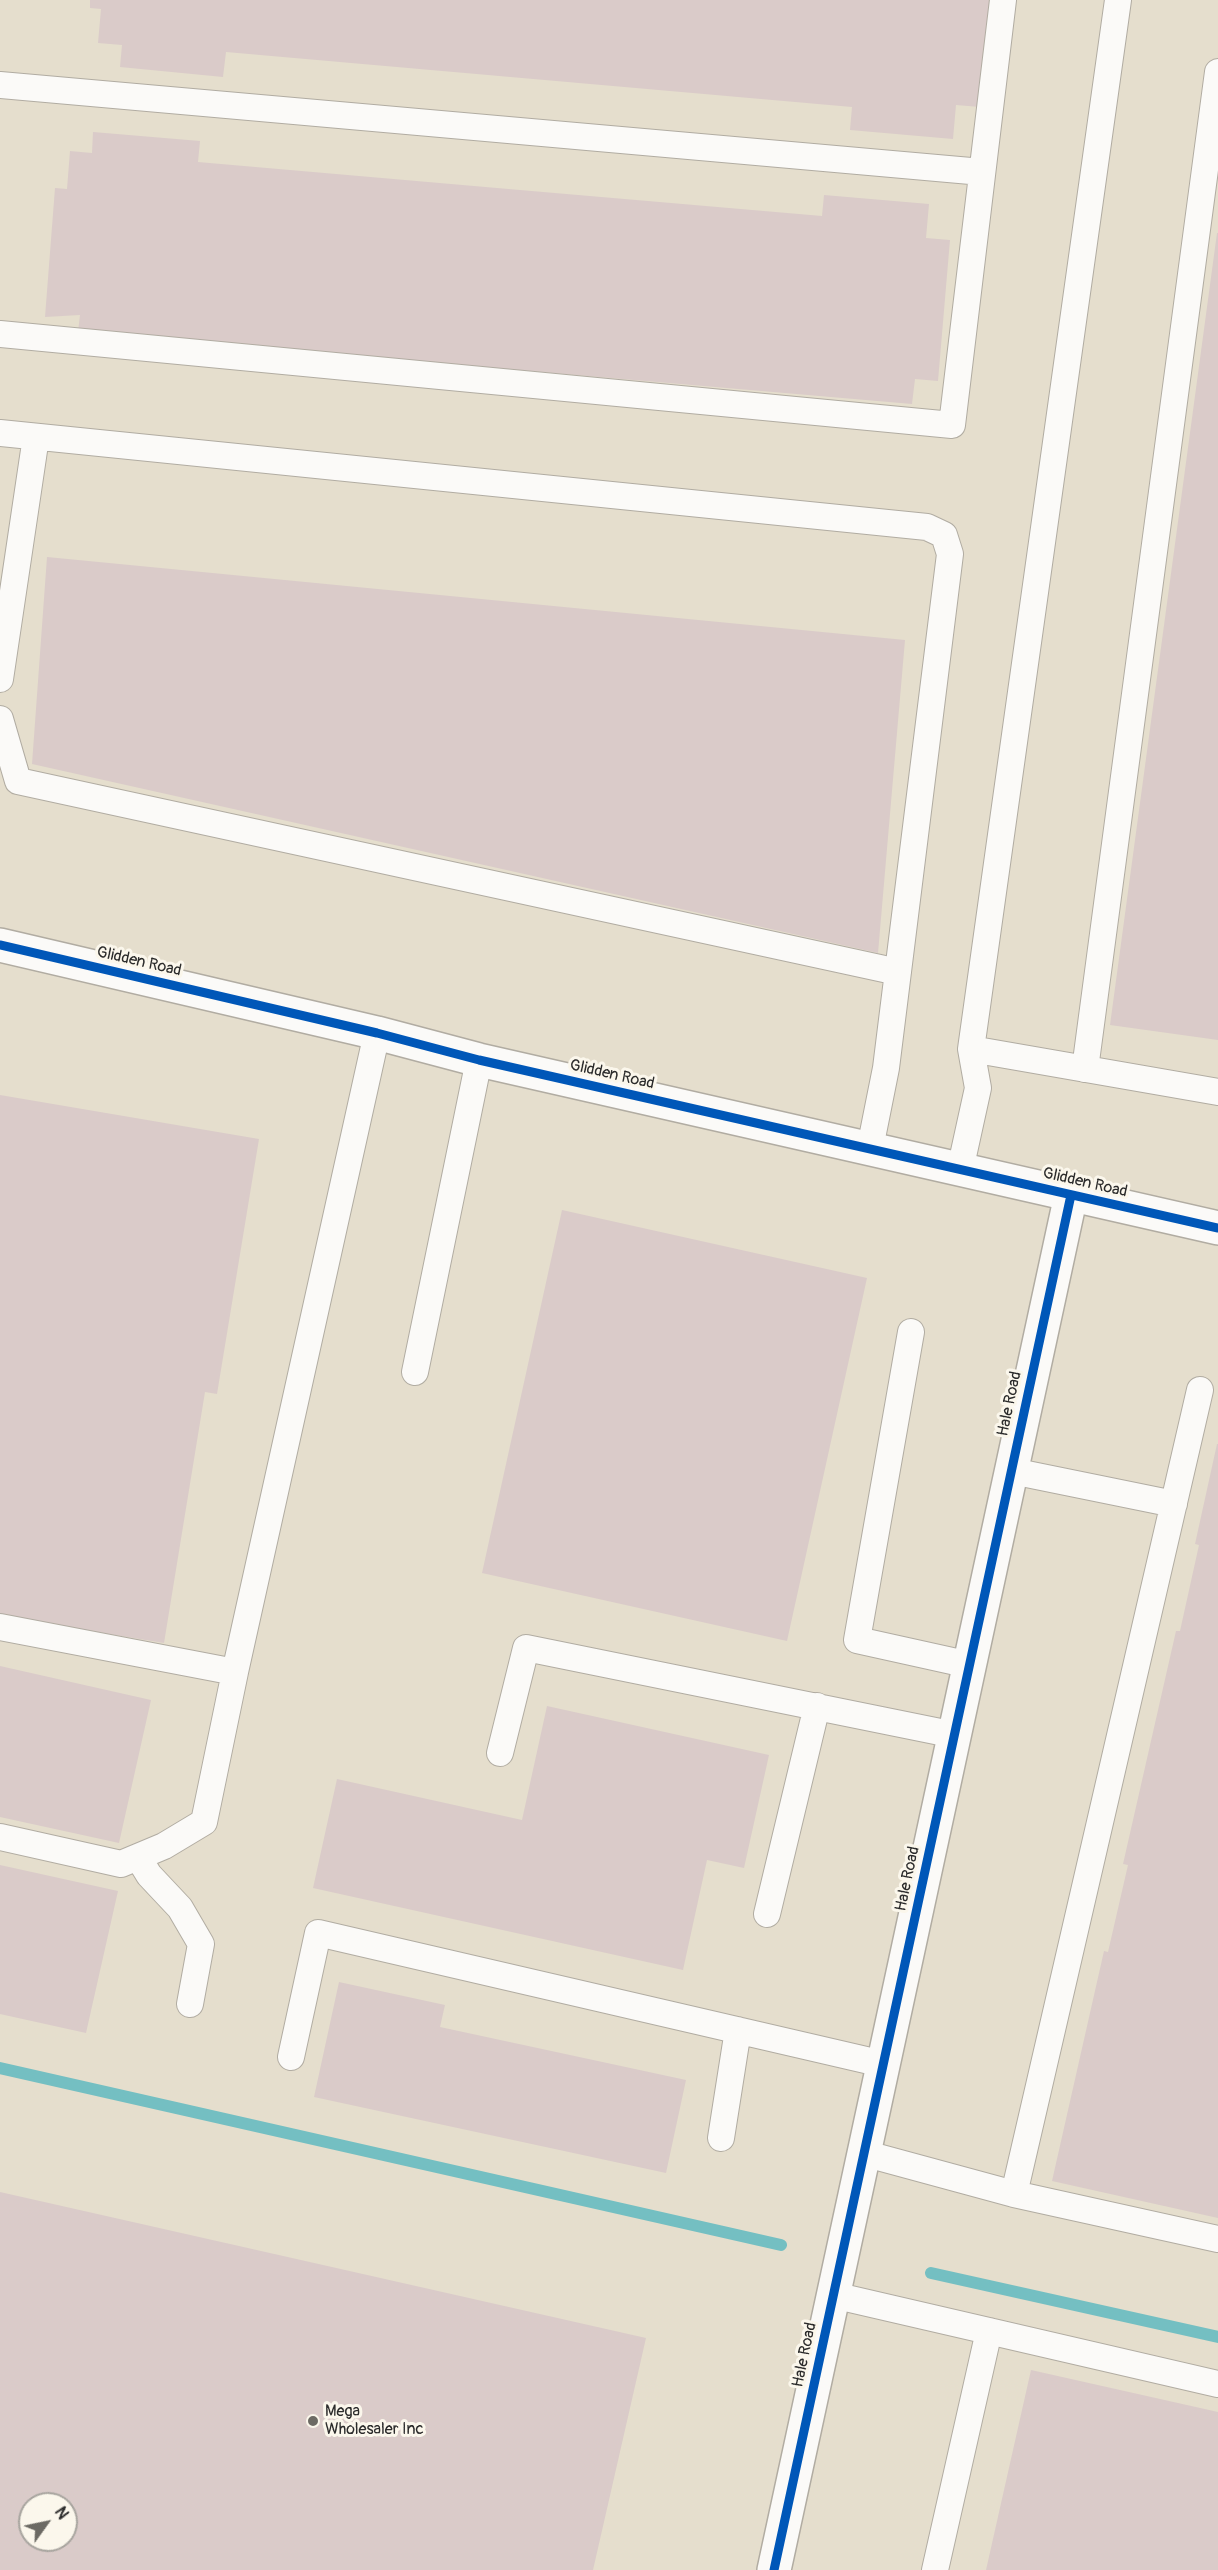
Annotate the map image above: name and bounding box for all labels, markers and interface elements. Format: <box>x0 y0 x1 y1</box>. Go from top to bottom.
street label: Glidden Road <box>95 943 183 981</box>
street label: Glidden Road <box>568 1056 656 1094</box>
street label: Glidden Road <box>1041 1164 1129 1202</box>
street label: Hale Road <box>994 1370 1026 1438</box>
street label: Hale Road <box>892 1845 924 1913</box>
street label: Hale Road <box>789 2321 821 2389</box>
place label: Mega Wholesaler Inc <box>325 2402 424 2440</box>
marker: Mega Wholesaler Inc <box>306 2414 320 2428</box>
north arrow <box>18 2492 78 2552</box>
text: N <box>50 2503 73 2523</box>

